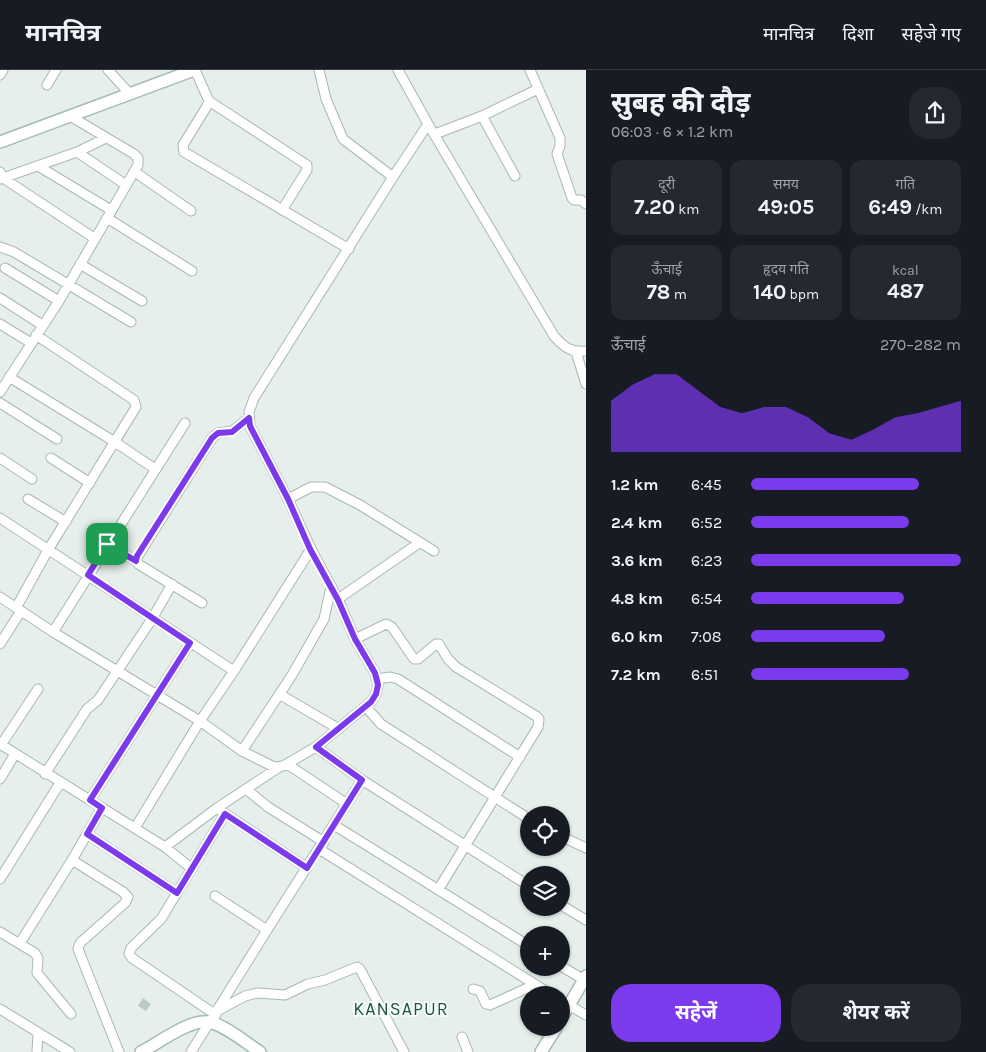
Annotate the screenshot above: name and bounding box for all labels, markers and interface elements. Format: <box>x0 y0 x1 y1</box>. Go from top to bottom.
text: मानचित्र <box>25 19 101 47</box>
text: मानचित्र <box>763 23 814 45</box>
text: दिशा <box>842 23 874 45</box>
text: सहेजे गए <box>902 23 961 45</box>
text: सुबह की दौड़ <box>611 86 750 119</box>
button: share <box>909 87 961 139</box>
text: 06:03 · 6 × 1.2 km <box>611 122 733 141</box>
text: दूरी <box>658 176 675 193</box>
text: समय <box>773 176 799 193</box>
text: गति <box>896 176 915 193</box>
text: 7.20 <box>634 195 675 219</box>
text: 49:05 <box>758 195 814 219</box>
text: 6:49 <box>868 195 912 219</box>
text: km <box>675 201 699 218</box>
text: /km <box>912 201 942 218</box>
text: ऊँचाई <box>651 261 682 278</box>
text: हृदय गति <box>763 261 809 278</box>
text: kcal <box>892 262 919 279</box>
text: 487 <box>887 279 924 303</box>
text: 78 <box>646 280 670 304</box>
text: 140 <box>753 280 786 304</box>
text: m <box>670 286 687 303</box>
text: bpm <box>786 286 819 303</box>
text: ऊँचाई <box>611 335 646 354</box>
text: 270–282 m <box>880 335 961 354</box>
text: 1.2 km <box>611 475 659 494</box>
text: 6:45 <box>691 475 722 494</box>
text: 2.4 km <box>611 513 662 532</box>
text: 6:52 <box>691 513 722 532</box>
pin <box>86 523 128 565</box>
icon: arrive <box>93 530 121 558</box>
text: 3.6 km <box>611 551 663 570</box>
text: 6:23 <box>691 551 723 570</box>
text: 4.8 km <box>611 589 663 608</box>
text: 6:54 <box>691 589 722 608</box>
text: 6.0 km <box>611 627 663 646</box>
text: 7:08 <box>691 627 722 646</box>
text: 7.2 km <box>611 665 661 684</box>
text: 6:51 <box>691 665 718 684</box>
map controls <box>520 806 570 1036</box>
button: locate <box>520 806 570 856</box>
button: layers <box>520 866 570 916</box>
button: + <box>520 926 570 976</box>
button: सहेजें <box>611 984 781 1042</box>
button: शेयर करें <box>791 984 961 1042</box>
button: − <box>520 986 570 1036</box>
district label: KANSAPUR <box>353 998 449 1020</box>

